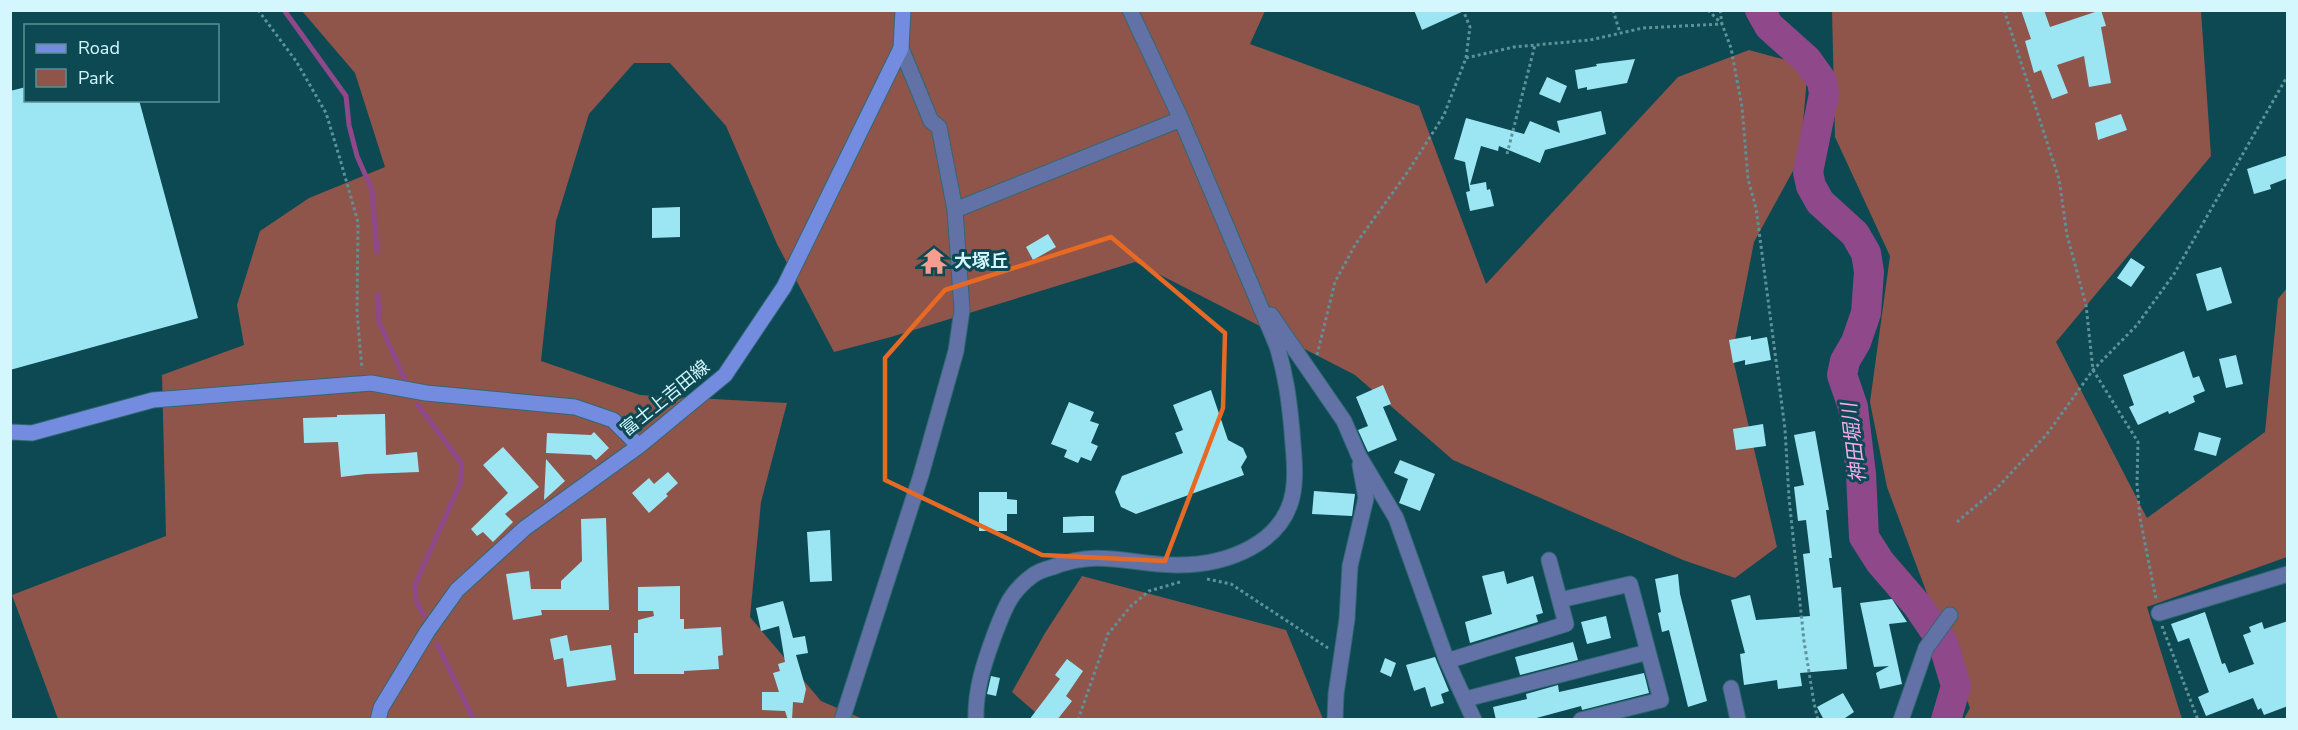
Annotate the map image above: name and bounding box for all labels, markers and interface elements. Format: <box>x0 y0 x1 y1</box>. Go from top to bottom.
legend <box>24 24 219 102</box>
text: Road <box>78 36 120 60</box>
text: Park <box>78 66 115 90</box>
temple icon: 大塚丘 <box>919 246 949 276</box>
place label: 大塚丘 <box>954 249 1008 273</box>
street label: 富士上吉田線 <box>615 355 715 441</box>
water label: 神田堀川 <box>1835 400 1872 484</box>

